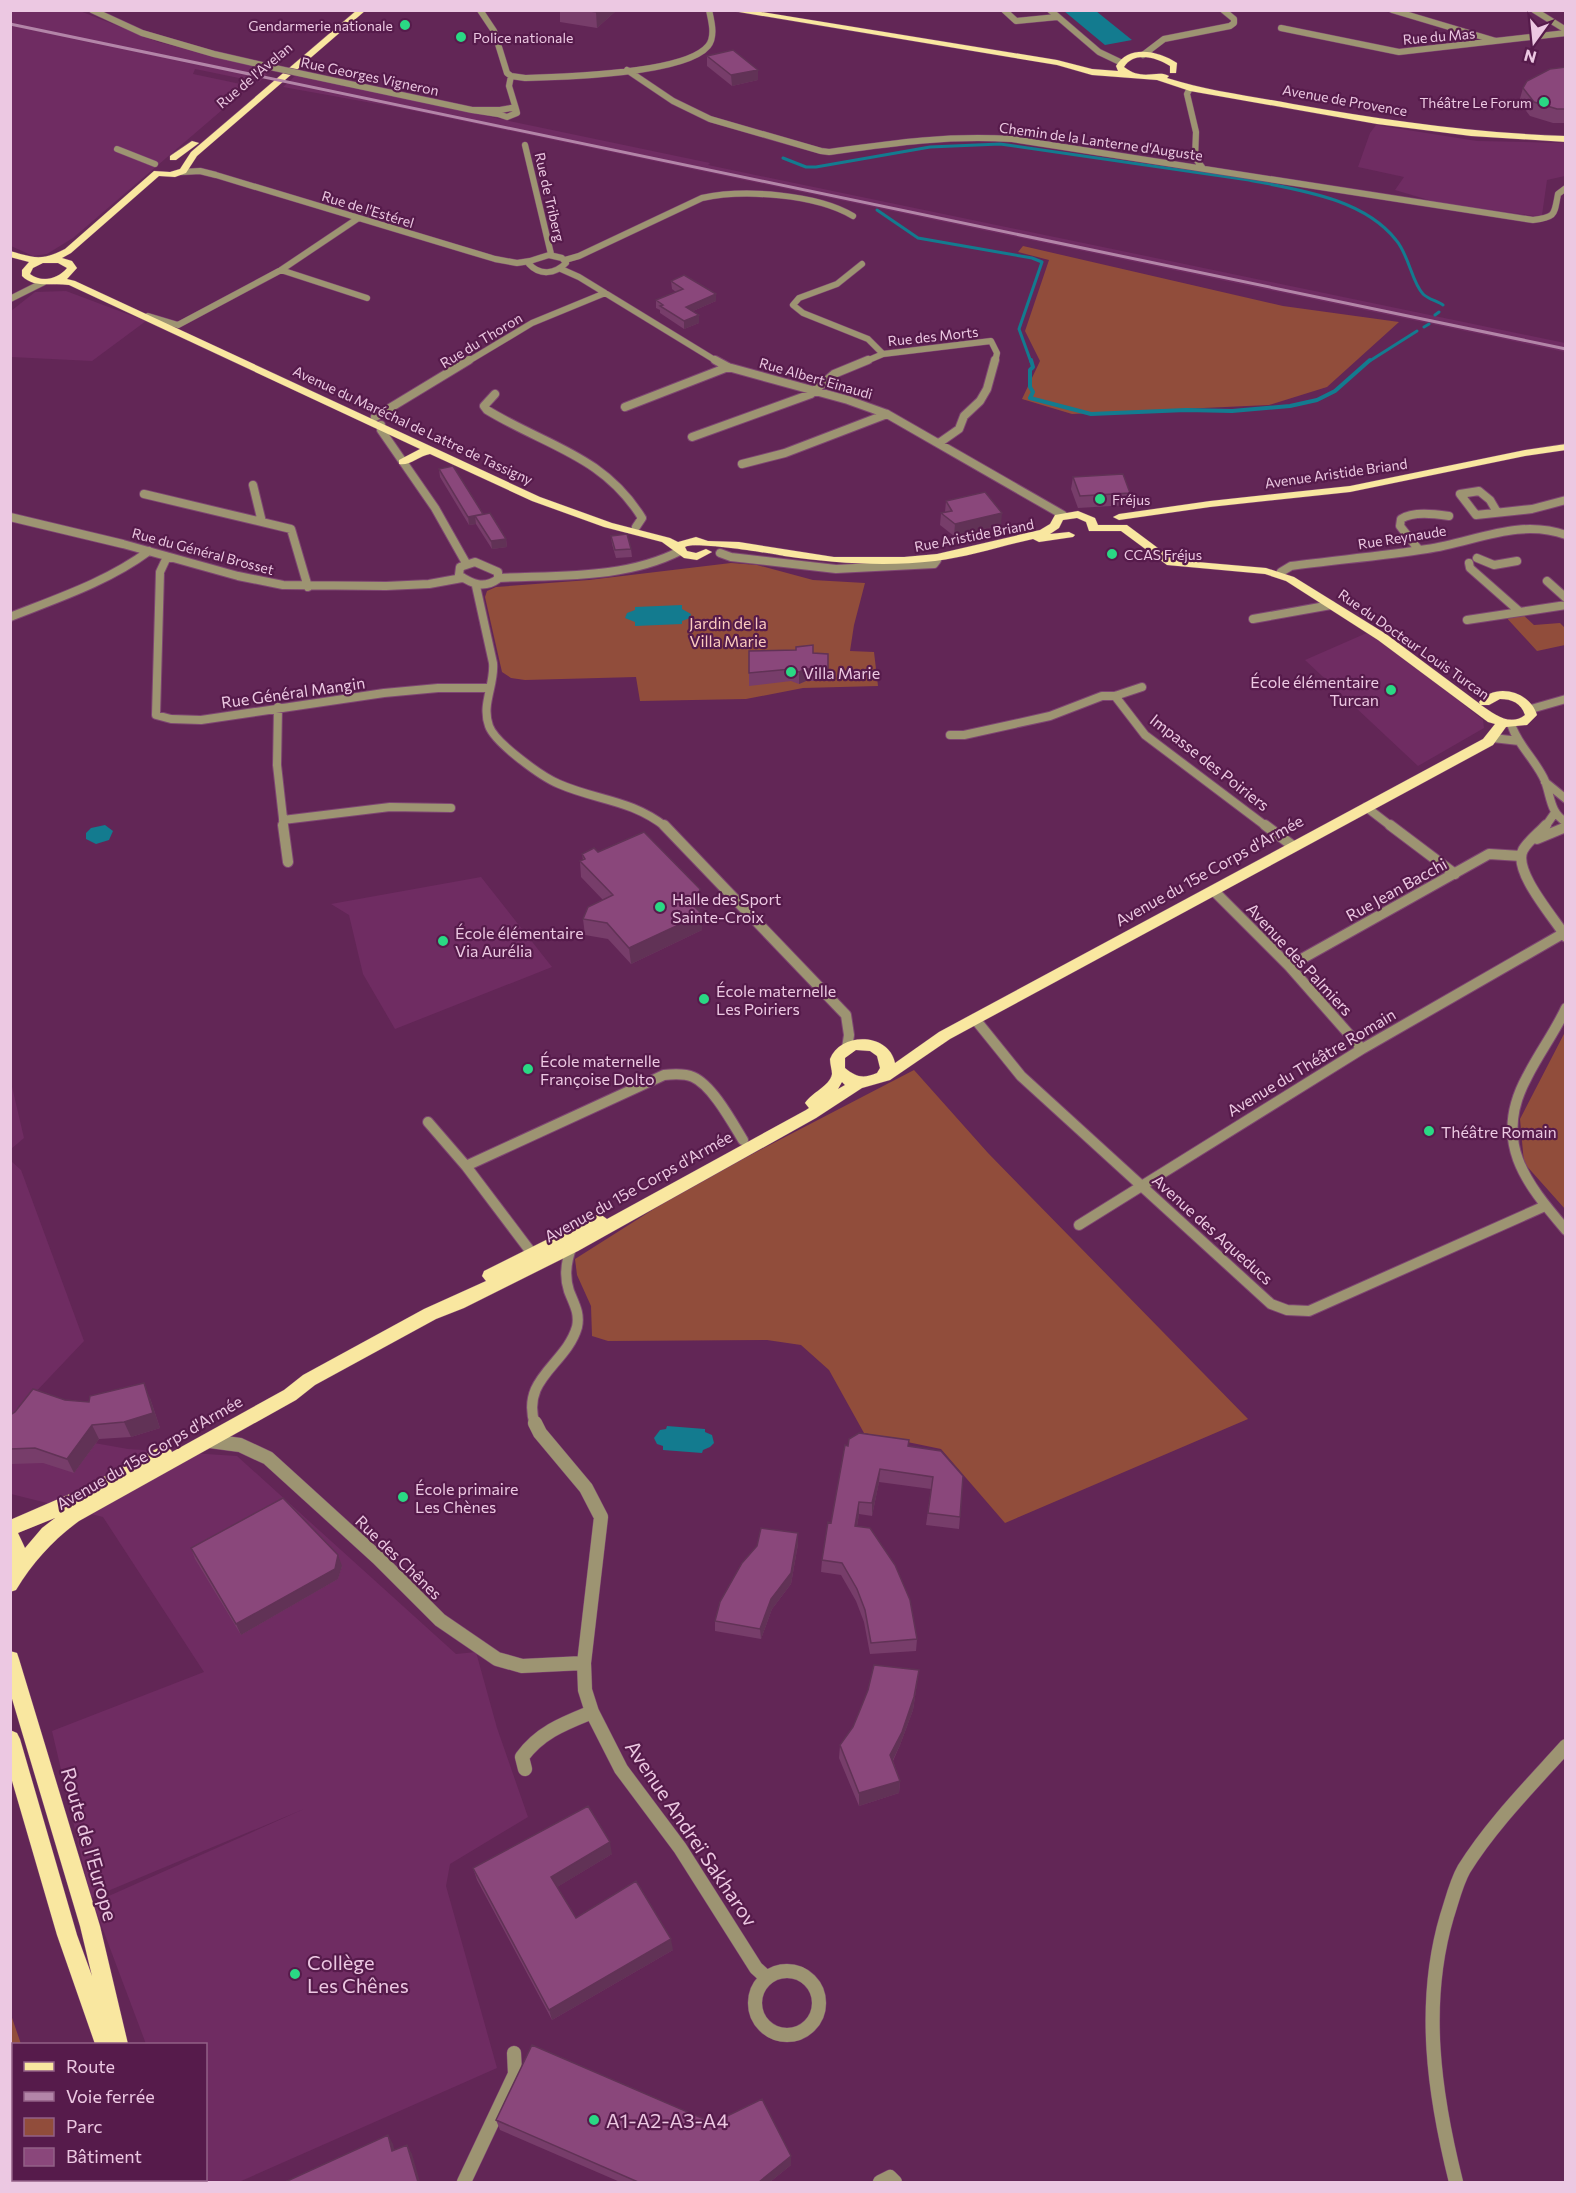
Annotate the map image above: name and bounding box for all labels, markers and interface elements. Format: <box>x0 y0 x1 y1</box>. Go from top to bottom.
north arrow <box>1504 12 1564 72</box>
place label: Gendarmerie nationale <box>248 17 393 34</box>
marker: Gendarmerie nationale <box>398 18 412 32</box>
street label: Rue du Mas <box>1402 24 1476 48</box>
place label: Police nationale <box>473 29 573 46</box>
marker: Police nationale <box>454 30 468 44</box>
street label: Rue de l'Avelan <box>213 39 295 111</box>
text: N <box>1522 46 1538 68</box>
street label: Rue Georges Vigneron <box>299 53 441 99</box>
street label: Avenue de Provence <box>1281 81 1409 119</box>
place label: Théâtre Le Forum <box>1419 94 1532 111</box>
marker: Théâtre Le Forum <box>1537 95 1551 109</box>
street label: Chemin de la Lanterne d'Auguste <box>998 118 1204 164</box>
street label: Rue de Triberg <box>531 151 569 244</box>
street label: Rue de l'Estérel <box>320 187 416 231</box>
street label: Rue du Thoron <box>437 309 525 371</box>
street label: Rue des Morts <box>887 323 979 349</box>
street label: Rue Albert Einaudi <box>757 354 875 402</box>
street label: Avenue du Maréchal de Lattre de Tassigny <box>290 362 536 488</box>
street label: Avenue Aristide Briand <box>1264 455 1408 491</box>
place label: Fréjus <box>1112 491 1150 508</box>
marker: Fréjus <box>1093 492 1107 506</box>
street label: Rue Aristide Briand <box>913 515 1035 555</box>
street label: Rue Reynaude <box>1357 522 1447 552</box>
street label: Rue du Général Brosset <box>130 524 276 578</box>
place label: CCAS Fréjus <box>1124 546 1202 563</box>
marker: CCAS Fréjus <box>1105 547 1119 561</box>
street label: Rue du Docteur Louis Turcan <box>1335 585 1493 703</box>
park label: Jardin de la Villa Marie <box>689 613 767 650</box>
place label: Villa Marie <box>803 663 880 682</box>
marker: Villa Marie <box>784 665 798 679</box>
street label: Rue Général Mangin <box>220 672 366 712</box>
place label: École élémentaire Turcan <box>1250 672 1379 709</box>
marker: École élémentaire Turcan <box>1384 683 1398 697</box>
street label: Impasse des Poiriers <box>1147 710 1273 814</box>
street label: Avenue du 15e Corps d'Armée <box>1112 810 1306 930</box>
street label: Rue Jean Bacchi <box>1342 853 1450 925</box>
place label: Halle des Sport Sainte-Croix <box>672 889 782 926</box>
street label: Avenue des Palmiers <box>1243 899 1357 1019</box>
marker: Halle des Sport Sainte-Croix <box>653 900 667 914</box>
place label: École élémentaire Via Aurélia <box>455 923 584 960</box>
marker: École élémentaire Via Aurélia <box>436 934 450 948</box>
place label: École maternelle Les Poiriers <box>716 981 836 1018</box>
marker: École maternelle Les Poiriers <box>697 992 711 1006</box>
street label: Avenue du Théâtre Romain <box>1223 1004 1399 1120</box>
place label: École maternelle Françoise Dolto <box>540 1051 660 1088</box>
marker: École maternelle Françoise Dolto <box>521 1062 535 1076</box>
place label: Théâtre Romain <box>1441 1122 1557 1141</box>
marker: Théâtre Romain <box>1422 1124 1436 1138</box>
street label: Avenue du 15e Corps d'Armée <box>541 1126 735 1246</box>
street label: Avenue des Aqueducs <box>1149 1170 1277 1288</box>
street label: Avenue du 15e Corps d'Armée <box>53 1391 245 1513</box>
place label: École primaire Les Chènes <box>415 1479 519 1516</box>
marker: École primaire Les Chènes <box>396 1490 410 1504</box>
street label: Rue des Chênes <box>352 1511 446 1603</box>
street label: Avenue Andreï Sakharov <box>621 1736 763 1930</box>
street label: Route de l'Europe <box>57 1765 123 1923</box>
place label: Collège Les Chênes <box>307 1950 409 1997</box>
marker: Collège Les Chênes <box>288 1967 302 1981</box>
legend <box>12 2043 207 2181</box>
text: Route <box>66 2055 115 2077</box>
text: Voie ferrée <box>66 2085 155 2107</box>
place label: A1-A2-A3-A4 <box>606 2108 728 2132</box>
marker: A1-A2-A3-A4 <box>587 2113 601 2127</box>
text: Parc <box>66 2115 103 2137</box>
text: Bâtiment <box>66 2145 142 2167</box>

